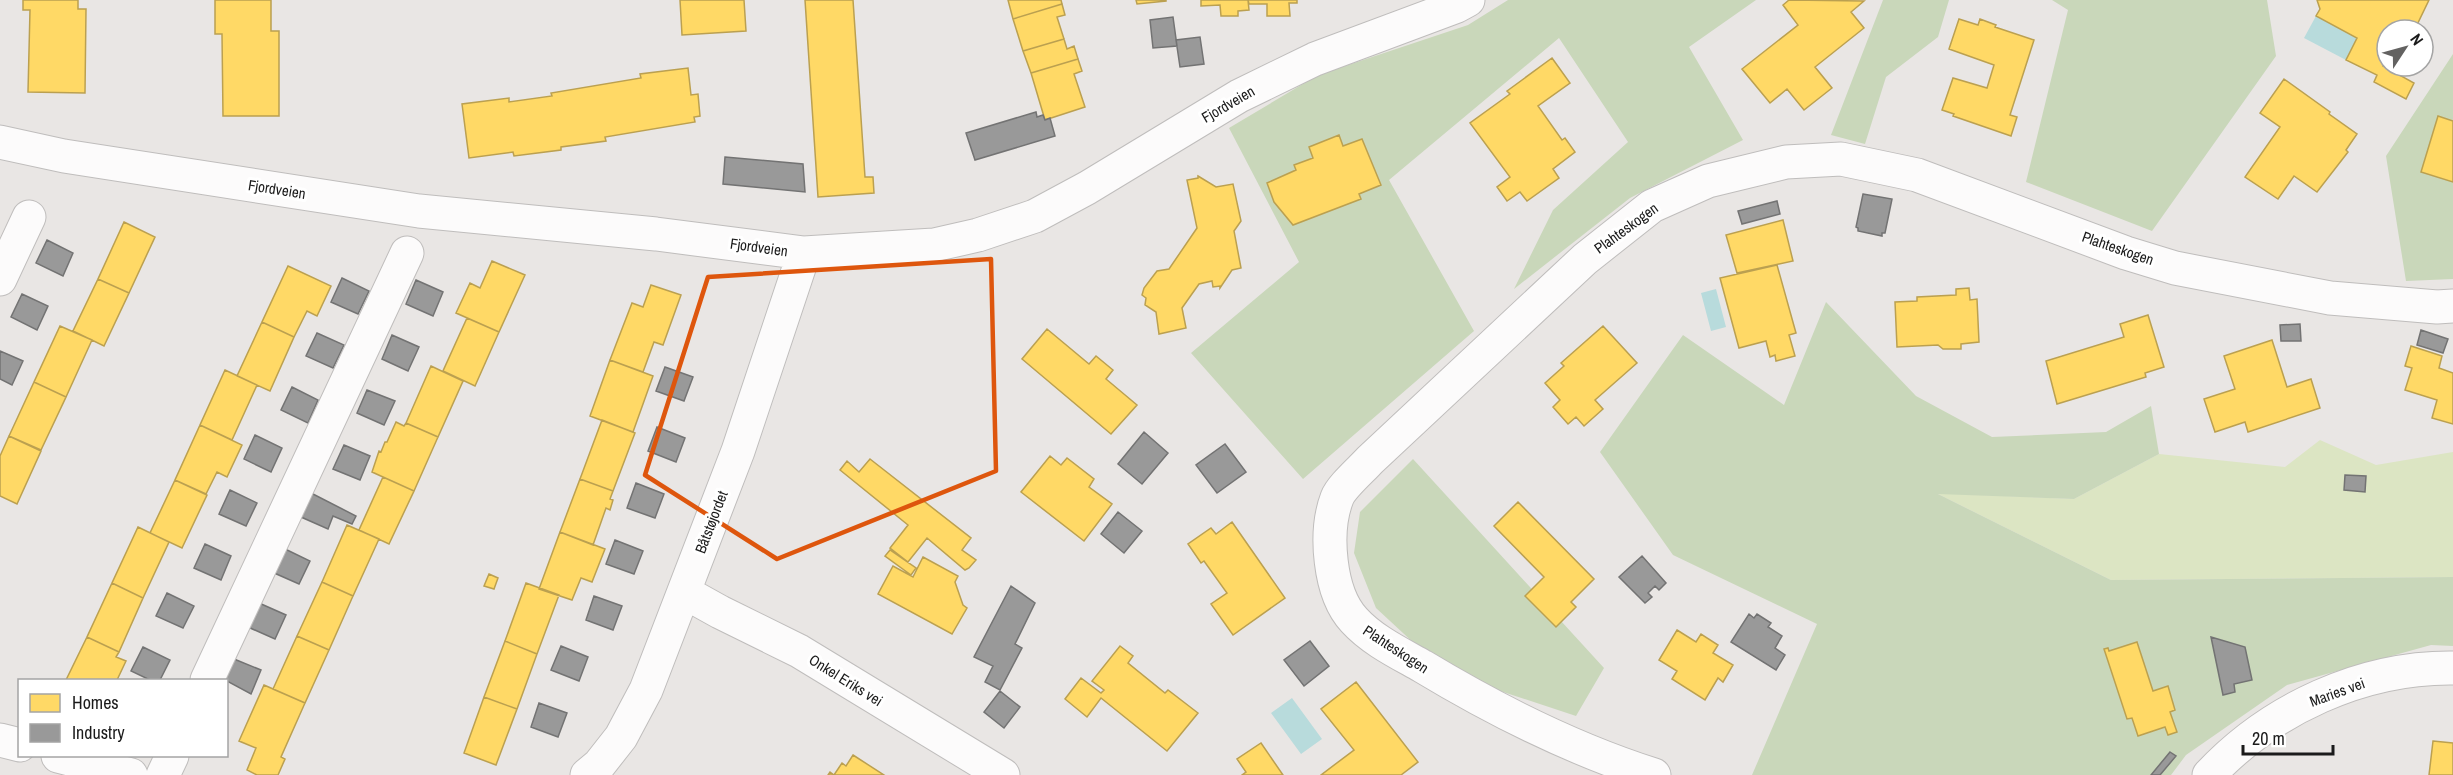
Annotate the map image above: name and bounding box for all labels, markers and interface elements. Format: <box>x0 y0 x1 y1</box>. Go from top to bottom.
north arrow <box>2375 18 2435 78</box>
text: N <box>2405 29 2429 49</box>
street label: Fjordveien <box>1198 80 1258 128</box>
street label: Fjordveien <box>247 174 307 204</box>
street label: Plahteskogen <box>1590 198 1662 258</box>
street label: Plahteskogen <box>2079 226 2157 270</box>
street label: Fjordveien <box>729 233 789 261</box>
street label: Båtstøjordet <box>689 487 733 556</box>
street label: Plahteskogen <box>1359 620 1433 678</box>
street label: Onkel Eriks vei <box>805 649 887 711</box>
street label: Maries vei <box>2306 672 2368 712</box>
legend <box>18 679 228 757</box>
text: Homes <box>72 690 119 715</box>
scale bar <box>2243 718 2333 756</box>
text: Industry <box>72 720 125 745</box>
text: 20 m <box>2252 726 2285 751</box>

